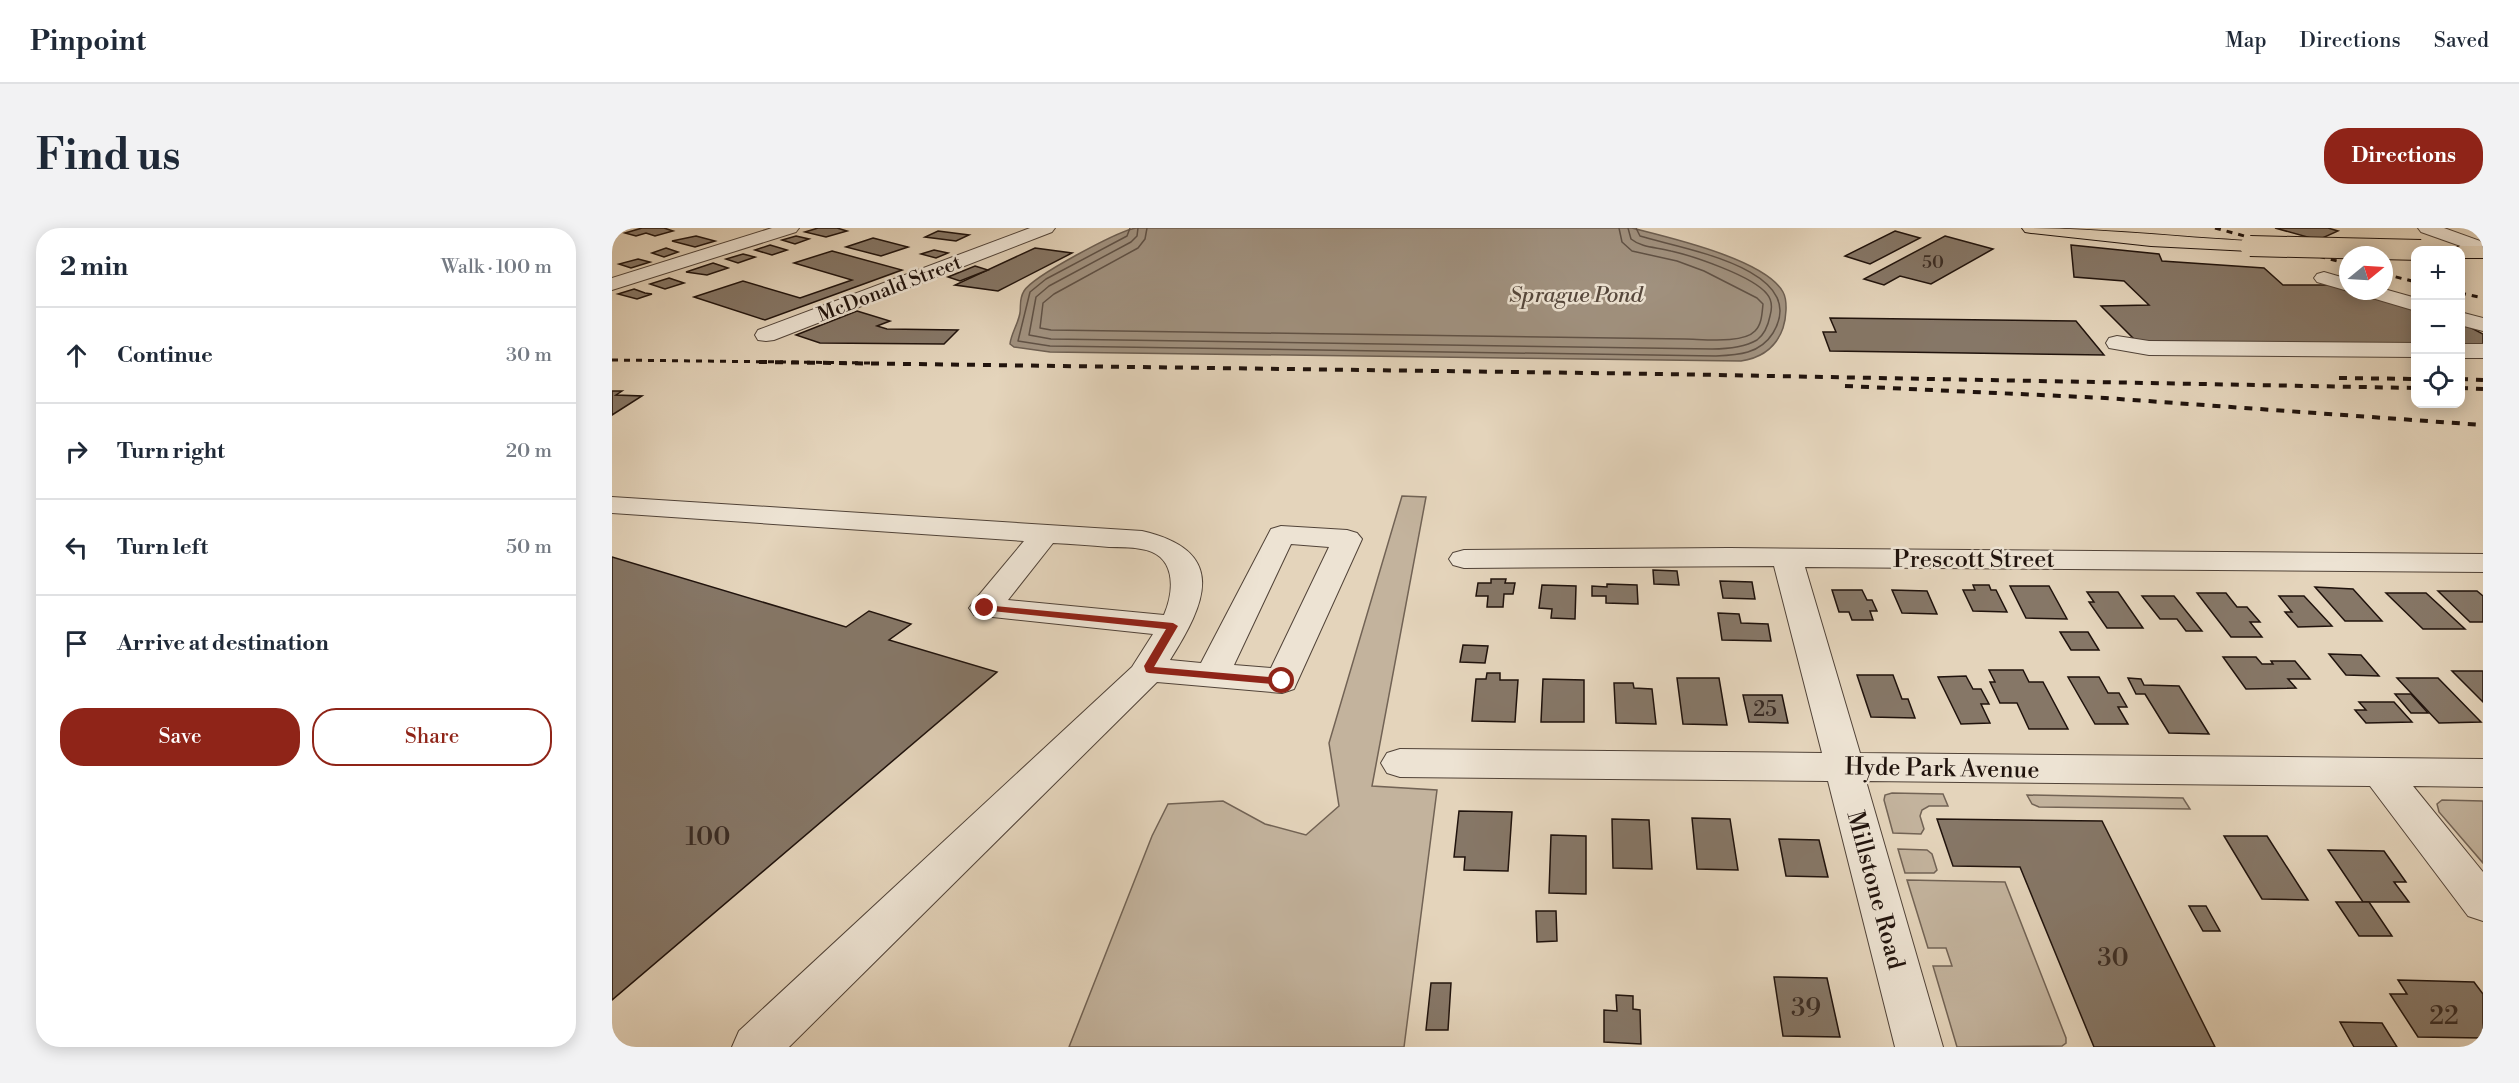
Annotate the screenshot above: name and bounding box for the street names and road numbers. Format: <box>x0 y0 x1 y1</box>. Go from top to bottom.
street label: McDonald Street <box>814 250 965 328</box>
street label: Prescott Street <box>1893 545 2055 575</box>
street label: Hyde Park Avenue <box>1844 752 2040 786</box>
street label: Millstone Road <box>1839 808 1911 973</box>

